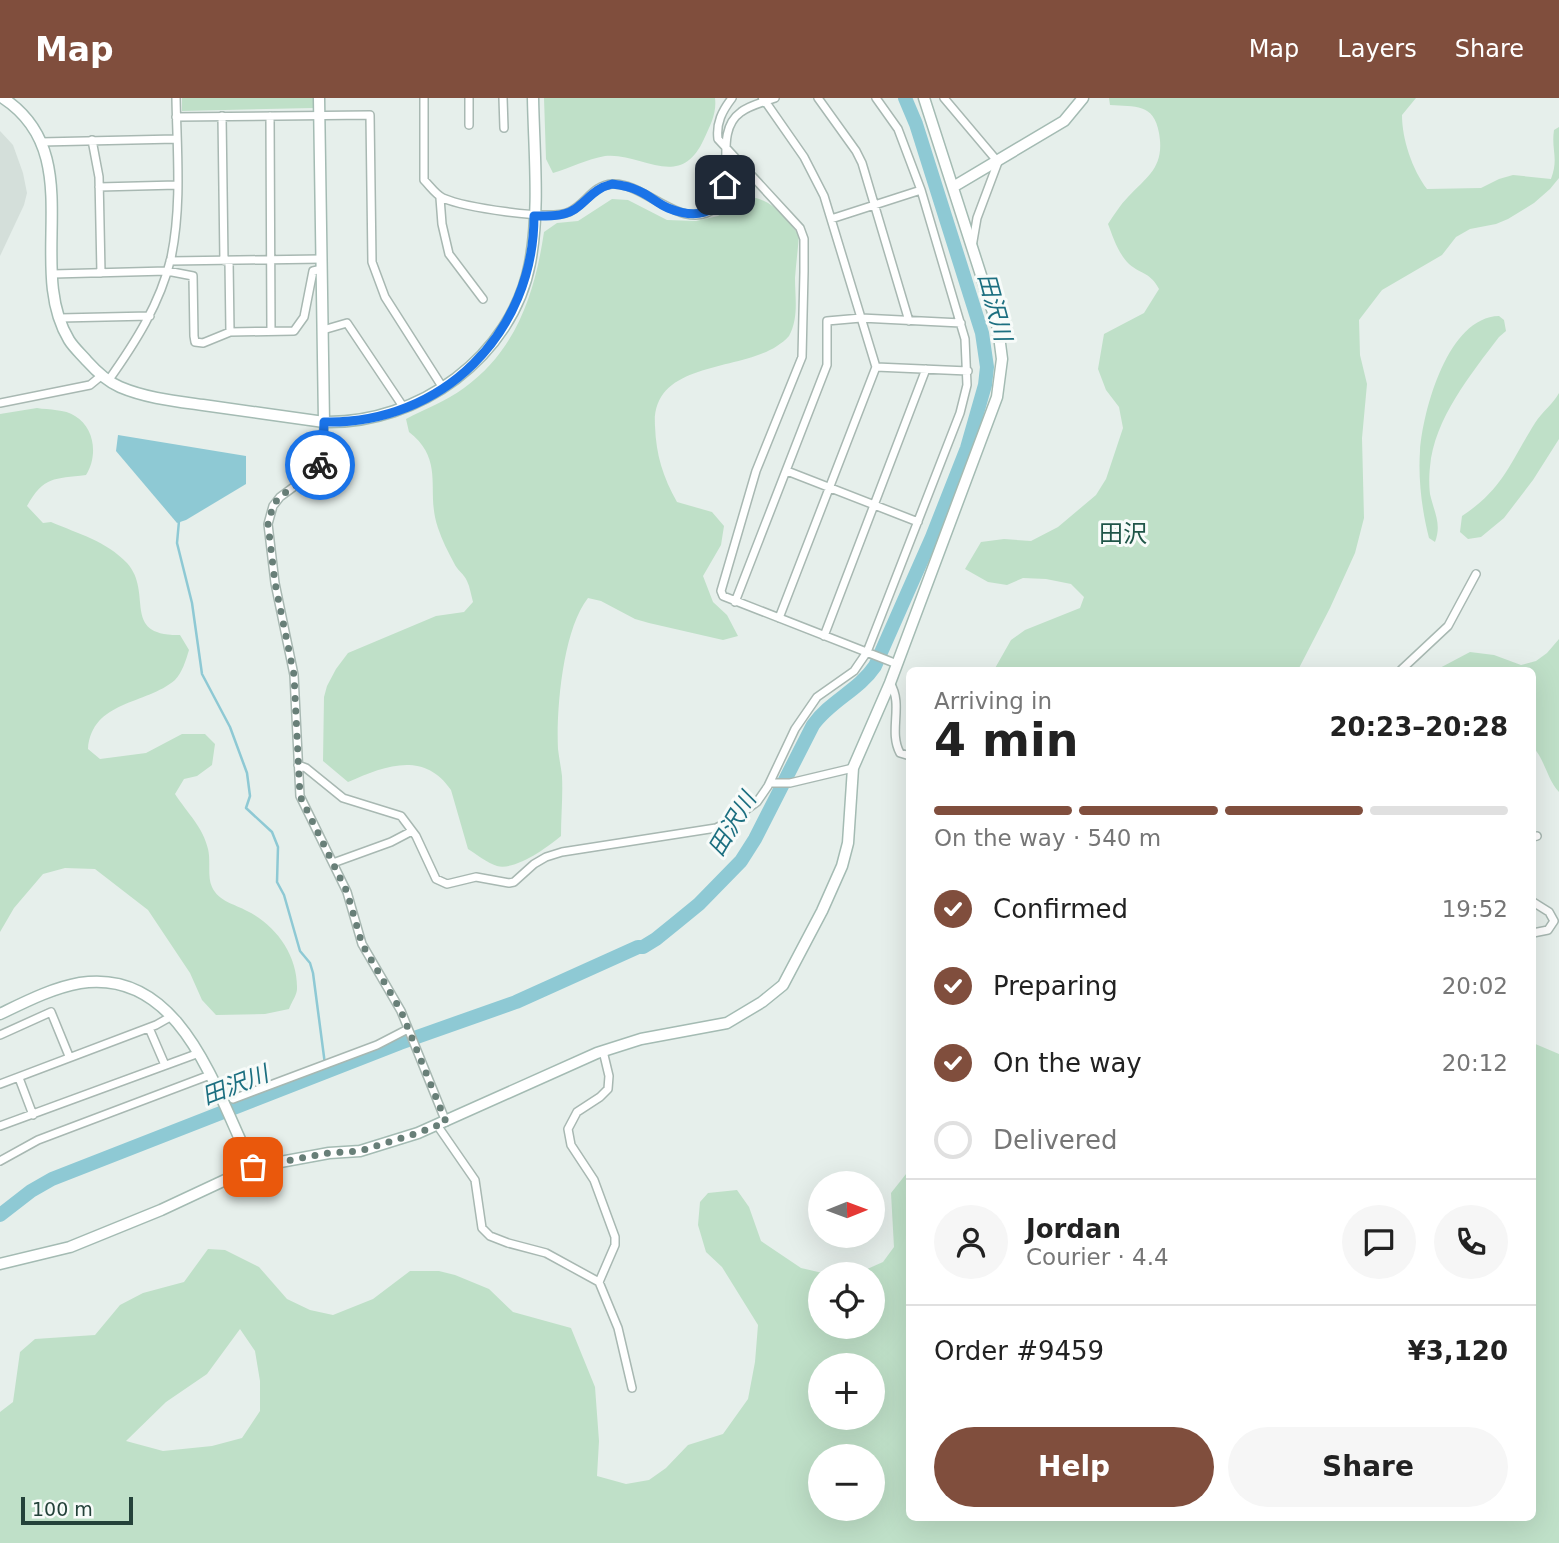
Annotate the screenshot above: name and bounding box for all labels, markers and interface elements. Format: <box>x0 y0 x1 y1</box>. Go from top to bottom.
text: Map <box>35 30 114 69</box>
text: Map <box>1249 35 1299 63</box>
text: Layers <box>1337 35 1417 63</box>
text: Share <box>1455 35 1524 63</box>
pin <box>695 155 755 215</box>
icon: home <box>706 166 744 204</box>
water label: 田沢川 <box>974 270 1017 347</box>
courier <box>285 430 355 500</box>
icon: bike <box>301 446 339 484</box>
district label: 田沢 <box>1099 520 1147 548</box>
text: Arriving in <box>934 688 1052 714</box>
text: 20:23–20:28 <box>1329 712 1508 742</box>
text: 4 min <box>934 713 1078 767</box>
water label: 田沢川 <box>703 785 762 860</box>
text: On the way · 540 m <box>934 825 1161 851</box>
icon: check <box>934 890 972 928</box>
text: Confirmed <box>993 894 1128 924</box>
text: 19:52 <box>1442 896 1508 922</box>
icon: check <box>934 967 972 1005</box>
text: Preparing <box>993 971 1118 1001</box>
text: 20:02 <box>1442 973 1508 999</box>
icon: check <box>934 1044 972 1082</box>
text: On the way <box>993 1048 1142 1078</box>
text: 20:12 <box>1442 1050 1508 1076</box>
water label: 田沢川 <box>198 1059 275 1110</box>
text: Delivered <box>993 1125 1117 1155</box>
pin <box>223 1137 283 1197</box>
icon: bag <box>234 1148 272 1186</box>
north arrow <box>808 1171 886 1248</box>
map controls <box>808 1171 885 1521</box>
button: person <box>934 1205 1008 1279</box>
button: chat <box>1342 1205 1416 1279</box>
button: phone <box>1434 1205 1508 1279</box>
text: Jordan <box>1026 1214 1121 1244</box>
text: Courier · 4.4 <box>1026 1244 1169 1270</box>
button: locate <box>808 1262 885 1339</box>
text: Order #9459 <box>934 1336 1104 1366</box>
text: ¥3,120 <box>1408 1336 1508 1366</box>
button: + <box>808 1353 885 1430</box>
button: Help <box>934 1427 1214 1507</box>
button: Share <box>1228 1427 1508 1507</box>
button: − <box>808 1444 885 1521</box>
scale bar <box>21 1494 133 1526</box>
text: 100 m <box>32 1498 93 1520</box>

